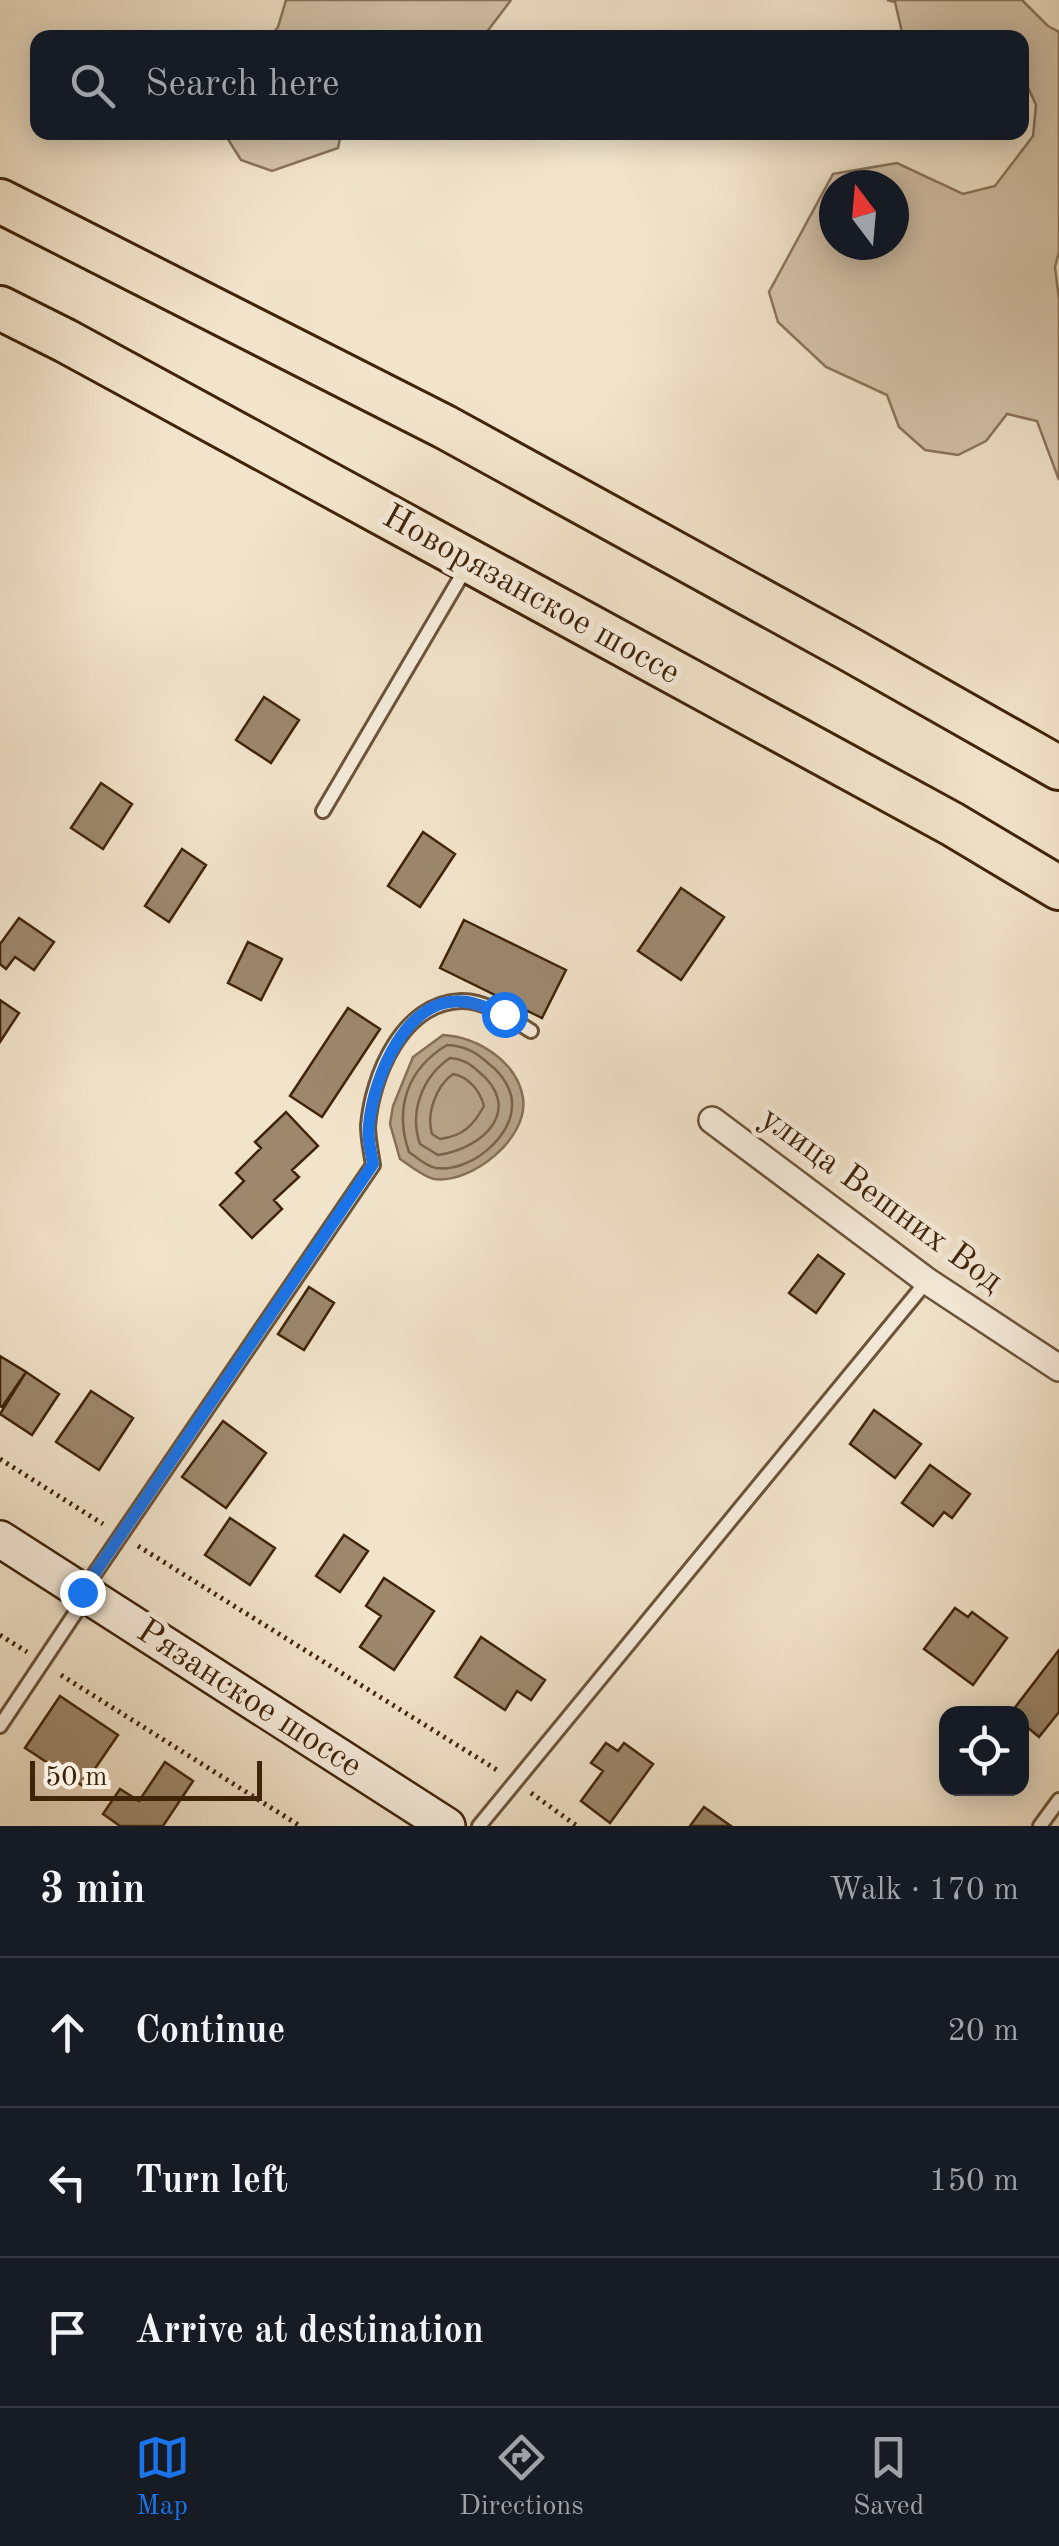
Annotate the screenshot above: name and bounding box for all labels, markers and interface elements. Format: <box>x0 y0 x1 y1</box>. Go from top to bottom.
search box <box>30 30 1029 140</box>
icon: search <box>65 58 120 113</box>
text: Search here <box>145 66 340 104</box>
north arrow <box>819 170 909 260</box>
street label: Новорязанское шоссе <box>377 499 685 691</box>
route start <box>482 992 528 1038</box>
street label: улица Вешних Вод <box>753 1101 1009 1299</box>
route end <box>60 1570 106 1616</box>
street label: Рязанское шоссе <box>130 1613 368 1785</box>
map controls <box>939 1706 1029 1796</box>
button: locate <box>939 1706 1029 1796</box>
scale bar <box>30 1756 262 1800</box>
text: 50 m <box>45 1764 108 1792</box>
text: 3 min <box>40 1870 146 1912</box>
text: Walk · 170 m <box>829 1875 1019 1907</box>
icon: ahead <box>40 2005 95 2060</box>
text: Continue <box>135 2013 285 2051</box>
text: 20 m <box>948 2016 1019 2048</box>
icon: left <box>40 2155 95 2210</box>
text: Turn left <box>135 2163 288 2201</box>
text: 150 m <box>929 2166 1019 2198</box>
icon: arrive <box>40 2305 95 2360</box>
text: Arrive at destination <box>135 2313 484 2351</box>
tab: Map <box>135 2430 190 2525</box>
tab: Directions <box>459 2430 584 2525</box>
tab: Saved <box>853 2430 924 2525</box>

